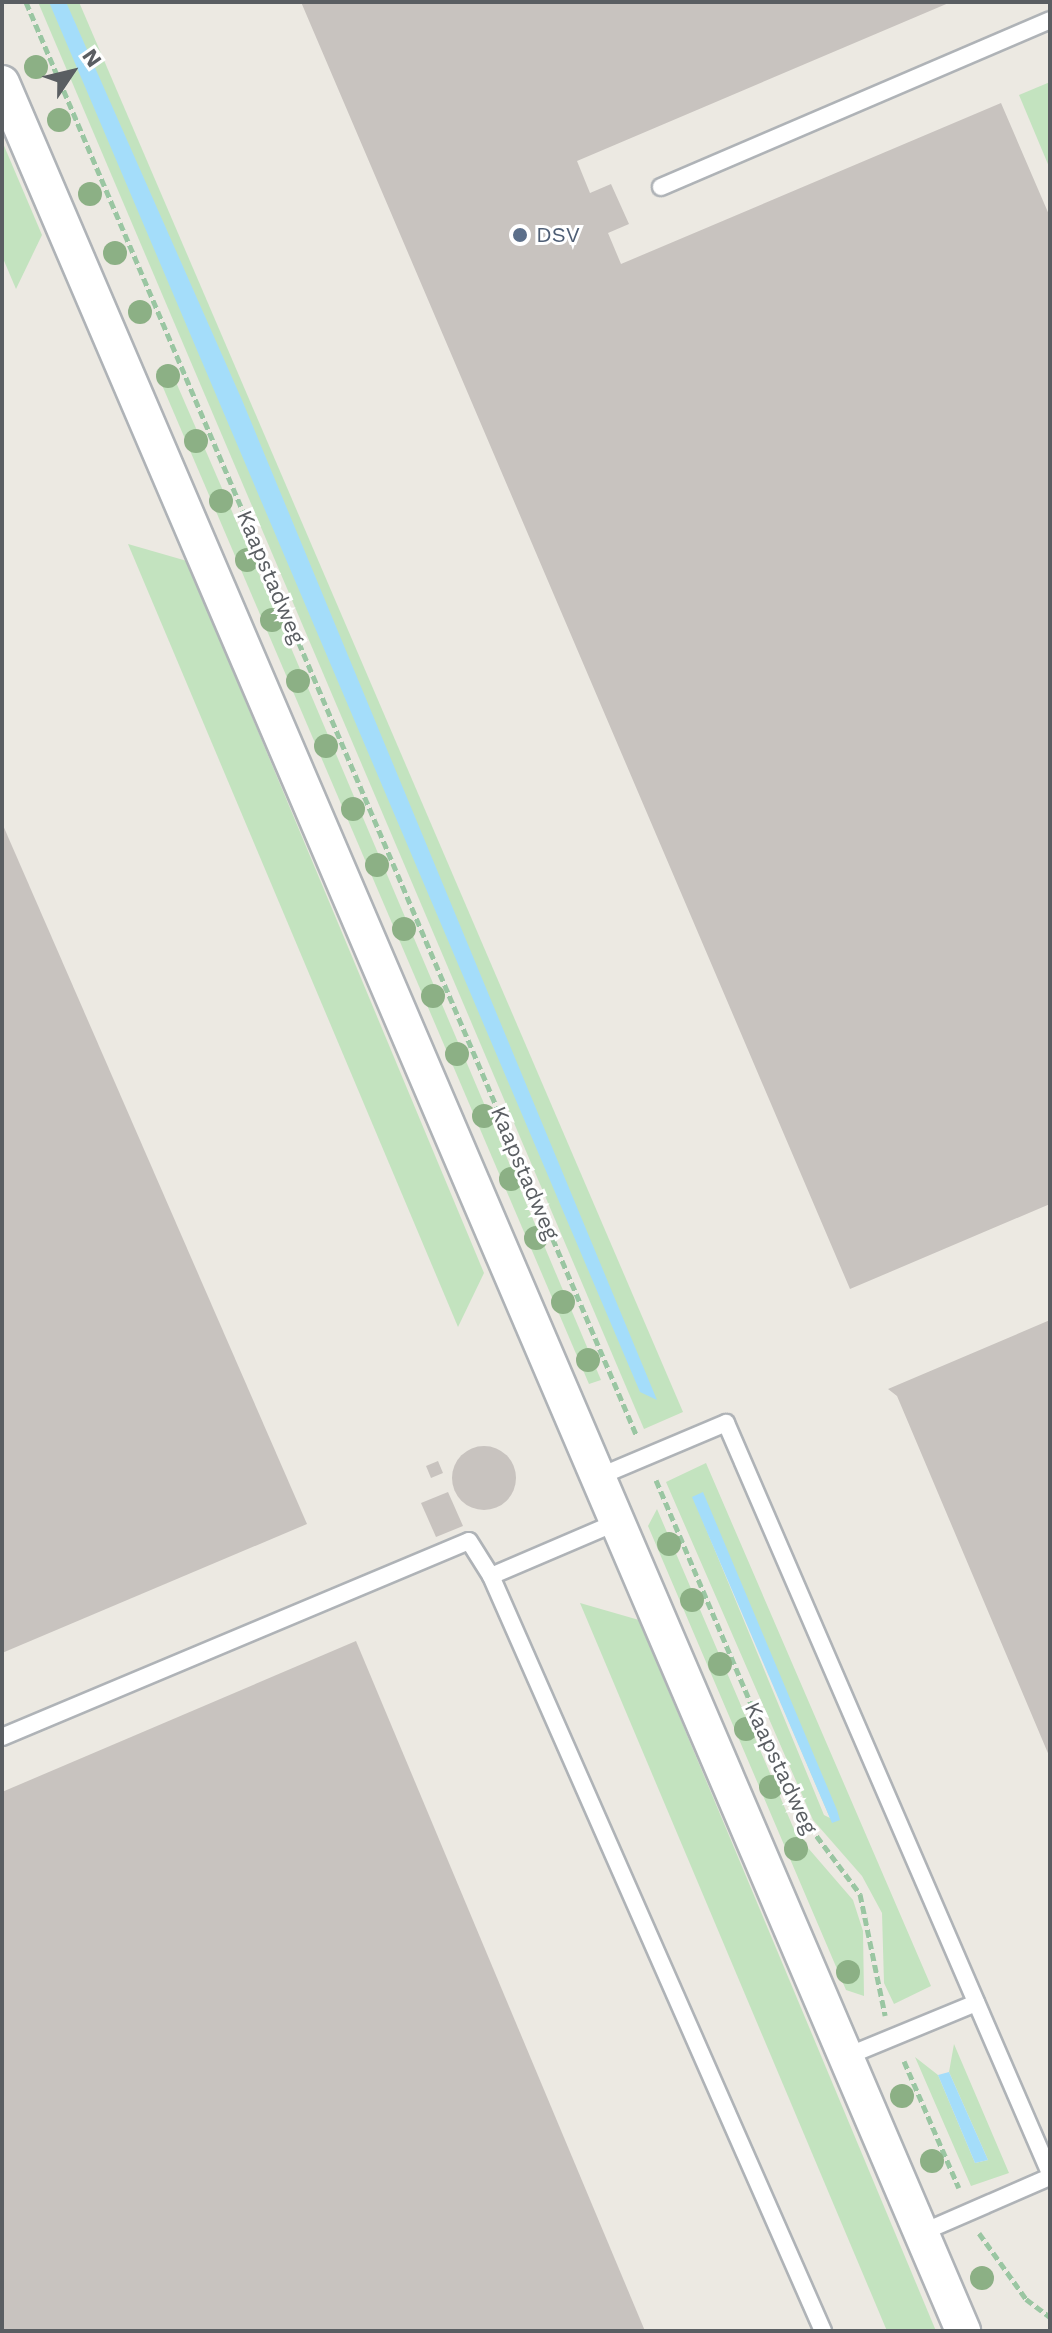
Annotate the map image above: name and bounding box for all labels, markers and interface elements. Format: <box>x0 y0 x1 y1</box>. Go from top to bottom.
north arrow <box>32 32 112 112</box>
text: N <box>77 44 107 72</box>
place label: DSV <box>536 222 580 248</box>
marker: DSV <box>511 226 529 244</box>
street label: Kaapstadweg <box>231 506 311 648</box>
street label: Kaapstadweg <box>485 1102 565 1244</box>
street label: Kaapstadweg <box>739 1698 823 1838</box>

